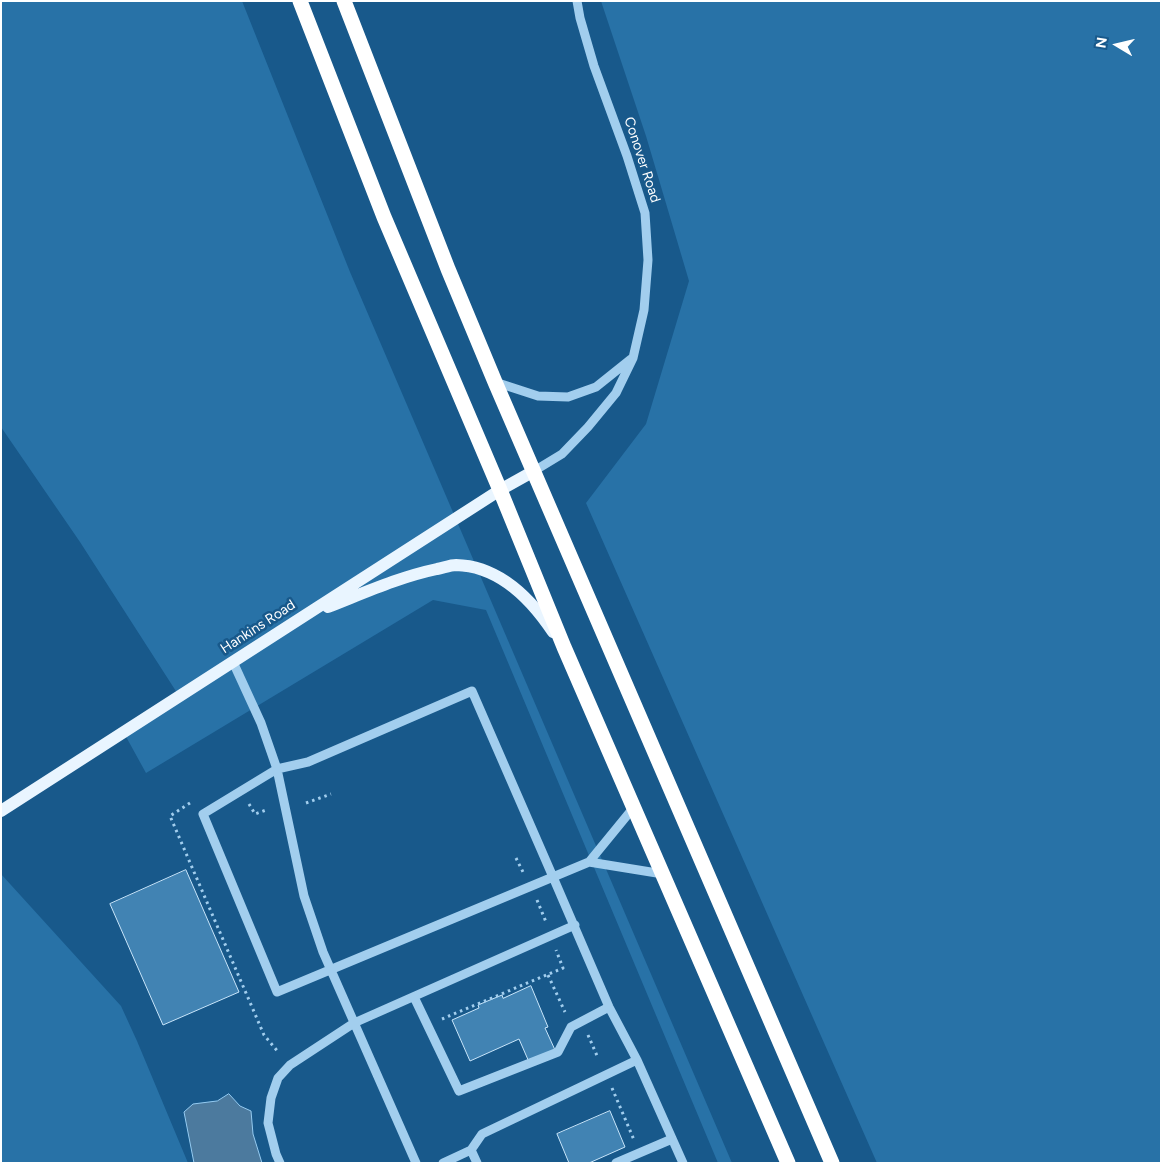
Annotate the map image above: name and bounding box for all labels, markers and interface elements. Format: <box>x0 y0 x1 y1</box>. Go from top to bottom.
north arrow <box>1092 20 1142 70</box>
text: N <box>1092 36 1111 49</box>
street label: Conover Road <box>620 115 664 205</box>
street label: Hankins Road <box>218 597 298 657</box>

